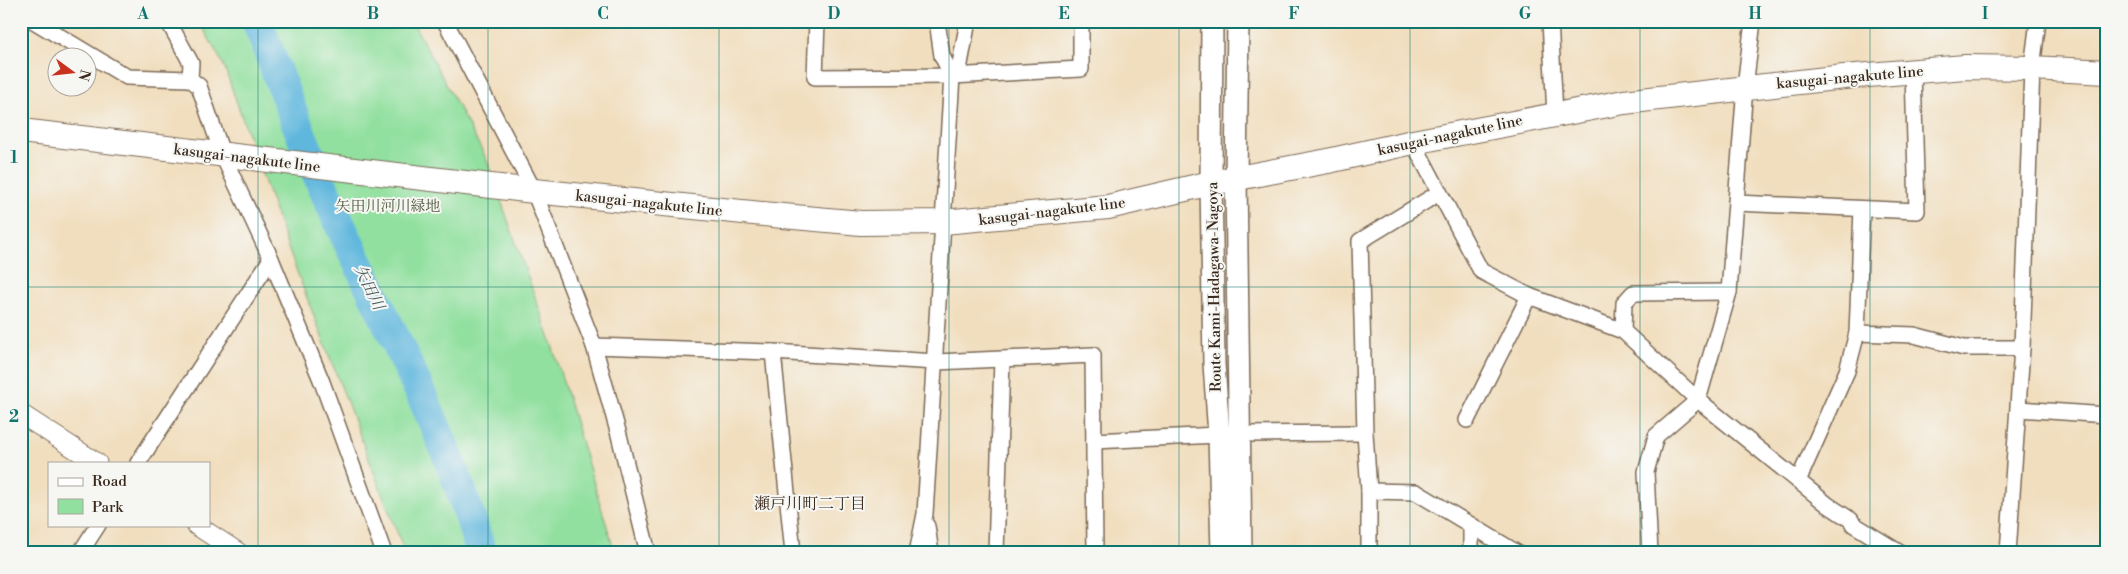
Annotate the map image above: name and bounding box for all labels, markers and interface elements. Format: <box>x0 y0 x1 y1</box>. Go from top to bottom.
text: A <box>136 4 149 24</box>
text: B <box>367 4 379 24</box>
text: C <box>597 4 609 24</box>
text: D <box>828 4 841 24</box>
text: E <box>1058 4 1070 24</box>
text: F <box>1288 4 1300 24</box>
text: G <box>1519 4 1532 24</box>
text: H <box>1748 4 1762 24</box>
text: I <box>1982 4 1988 24</box>
north arrow <box>48 48 98 98</box>
street label: kasugai-nagakute line <box>1776 62 1924 93</box>
text: N <box>73 67 94 83</box>
street label: kasugai-nagakute line <box>1376 111 1524 160</box>
street label: kasugai-nagakute line <box>172 140 321 177</box>
text: 1 <box>10 148 18 168</box>
street label: Route Kami-Hadagawa-Nagoya <box>1203 181 1226 392</box>
street label: kasugai-nagakute line <box>574 186 723 221</box>
street label: kasugai-nagakute line <box>978 193 1127 230</box>
park label: 矢田川河川緑地 <box>335 197 441 216</box>
water label: 矢田川 <box>350 261 389 315</box>
text: 2 <box>9 407 19 427</box>
legend <box>48 462 210 526</box>
text: Road <box>92 472 127 491</box>
district label: 瀬戸川町二丁目 <box>754 494 866 514</box>
text: Park <box>92 498 124 517</box>

